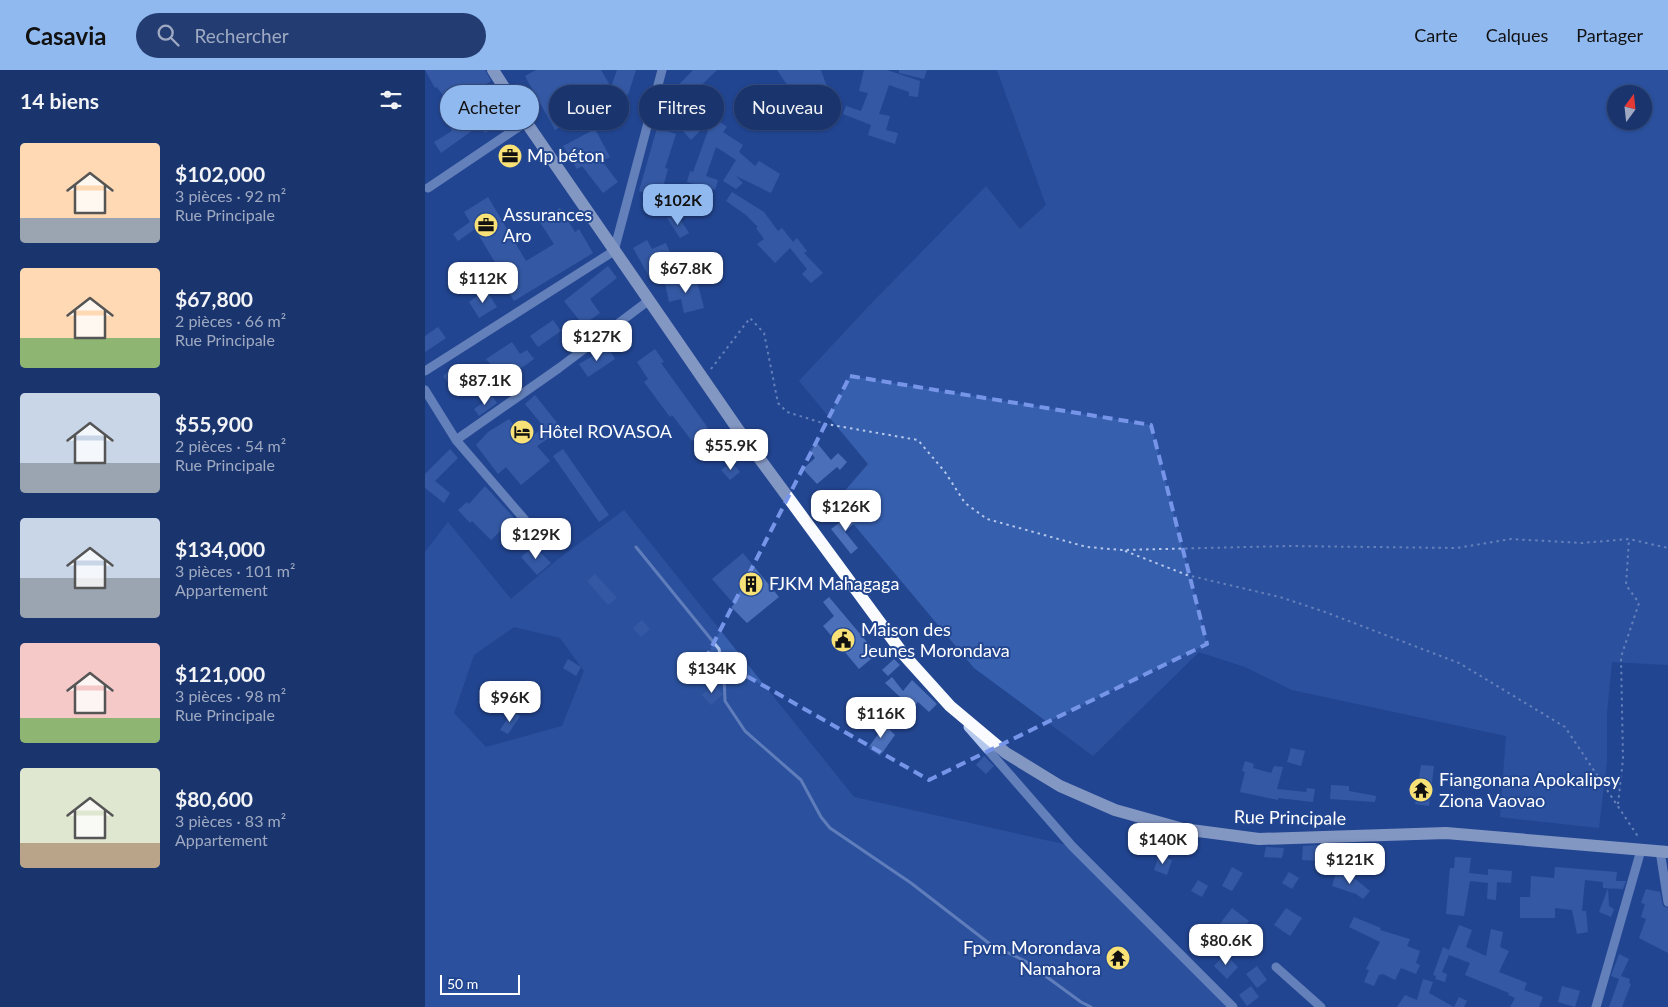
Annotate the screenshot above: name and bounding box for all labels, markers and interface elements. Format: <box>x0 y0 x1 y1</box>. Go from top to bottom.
search box <box>136 13 486 58</box>
text: Casavia <box>25 21 106 50</box>
icon: search <box>154 21 182 49</box>
text: Rechercher <box>194 24 289 47</box>
text: Carte <box>1414 24 1458 46</box>
text: Calques <box>1486 24 1548 46</box>
text: Partager <box>1576 24 1643 46</box>
chip: Acheter <box>440 85 539 130</box>
chip: Louer <box>549 85 629 130</box>
chip: Filtres <box>639 85 724 130</box>
chip: Nouveau <box>734 85 841 130</box>
north arrow <box>1607 85 1653 130</box>
map controls <box>1607 85 1652 130</box>
icon: filters <box>377 86 405 114</box>
text: 14 biens <box>20 88 99 113</box>
office icon: Mp béton <box>497 143 523 169</box>
place label: Mp béton <box>527 144 604 166</box>
text: $102,000 <box>175 161 265 186</box>
icon: home <box>60 163 120 223</box>
pin: $102K <box>643 184 713 226</box>
text: 3 pièces · 92 m² <box>175 186 286 205</box>
text: $102K <box>654 190 702 209</box>
place label: Assurances Aro <box>503 203 592 246</box>
text: Rue Principale <box>175 205 275 224</box>
office icon: Assurances Aro <box>473 212 499 238</box>
pin: $67.8K <box>645 252 727 294</box>
text: $67.8K <box>660 258 712 277</box>
pin: $112K <box>448 262 518 304</box>
text: $112K <box>459 268 507 287</box>
text: $67,800 <box>175 286 253 311</box>
icon: home <box>60 288 120 348</box>
text: 2 pièces · 66 m² <box>175 311 286 330</box>
pin: $127K <box>562 320 632 362</box>
text: $127K <box>573 326 621 345</box>
text: Rue Principale <box>175 330 275 349</box>
pin: $87.1K <box>444 364 526 406</box>
text: $87.1K <box>459 370 511 389</box>
text: $55,900 <box>175 411 253 436</box>
icon: home <box>60 413 120 473</box>
hotel icon: Hôtel ROVASOA <box>509 419 535 445</box>
place label: Hôtel ROVASOA <box>539 420 673 442</box>
pin: $55.9K <box>690 428 772 471</box>
text: $55.9K <box>705 435 757 454</box>
text: 2 pièces · 54 m² <box>175 436 286 455</box>
text: Rue Principale <box>175 455 275 474</box>
pin: $126K <box>811 490 881 532</box>
text: $126K <box>822 496 870 515</box>
pin: $129K <box>501 518 571 560</box>
text: $129K <box>512 524 560 543</box>
text: $134,000 <box>175 536 265 561</box>
icon: home <box>60 538 120 598</box>
text: 3 pièces · 101 m² <box>175 561 295 580</box>
building icon: FJKM Mahagaga <box>738 571 764 597</box>
place label: FJKM Mahagaga <box>769 572 899 594</box>
text: Appartement <box>175 580 268 599</box>
place label: Maison des Jeunes Morondava <box>861 618 1010 661</box>
public building icon: Maison des Jeunes Morondava <box>830 627 856 653</box>
pin: $134K <box>677 652 747 694</box>
text: $134K <box>688 658 736 677</box>
text: $121,000 <box>175 661 265 686</box>
icon: home <box>60 663 120 723</box>
pin: $96K <box>480 680 540 723</box>
text: 3 pièces · 98 m² <box>175 686 286 705</box>
text: $96K <box>491 687 529 706</box>
pin: $116K <box>846 696 916 739</box>
text: $116K <box>857 703 905 722</box>
text: Rue Principale <box>175 705 275 724</box>
place label: Fiangonana Apokalipsy Ziona Vaovao <box>1439 768 1621 811</box>
temple icon: Fiangonana Apokalipsy Ziona Vaovao <box>1408 777 1434 803</box>
text: $80,600 <box>175 786 253 811</box>
icon: home <box>60 788 120 848</box>
street label: Rue Principale <box>1234 805 1346 829</box>
text: 3 pièces · 83 m² <box>175 811 286 830</box>
pin: $140K <box>1128 822 1198 865</box>
text: $140K <box>1139 829 1187 848</box>
text: Appartement <box>175 830 268 849</box>
pin: $121K <box>1315 842 1385 885</box>
text: $121K <box>1326 849 1374 868</box>
pin: $80.6K <box>1185 924 1267 966</box>
text: $80.6K <box>1200 930 1252 949</box>
place label: Fpvm Morondava Namahora <box>963 936 1101 979</box>
temple icon: Fpvm Morondava Namahora <box>1105 945 1131 971</box>
scale bar <box>440 972 520 995</box>
text: 50 m <box>447 975 478 992</box>

